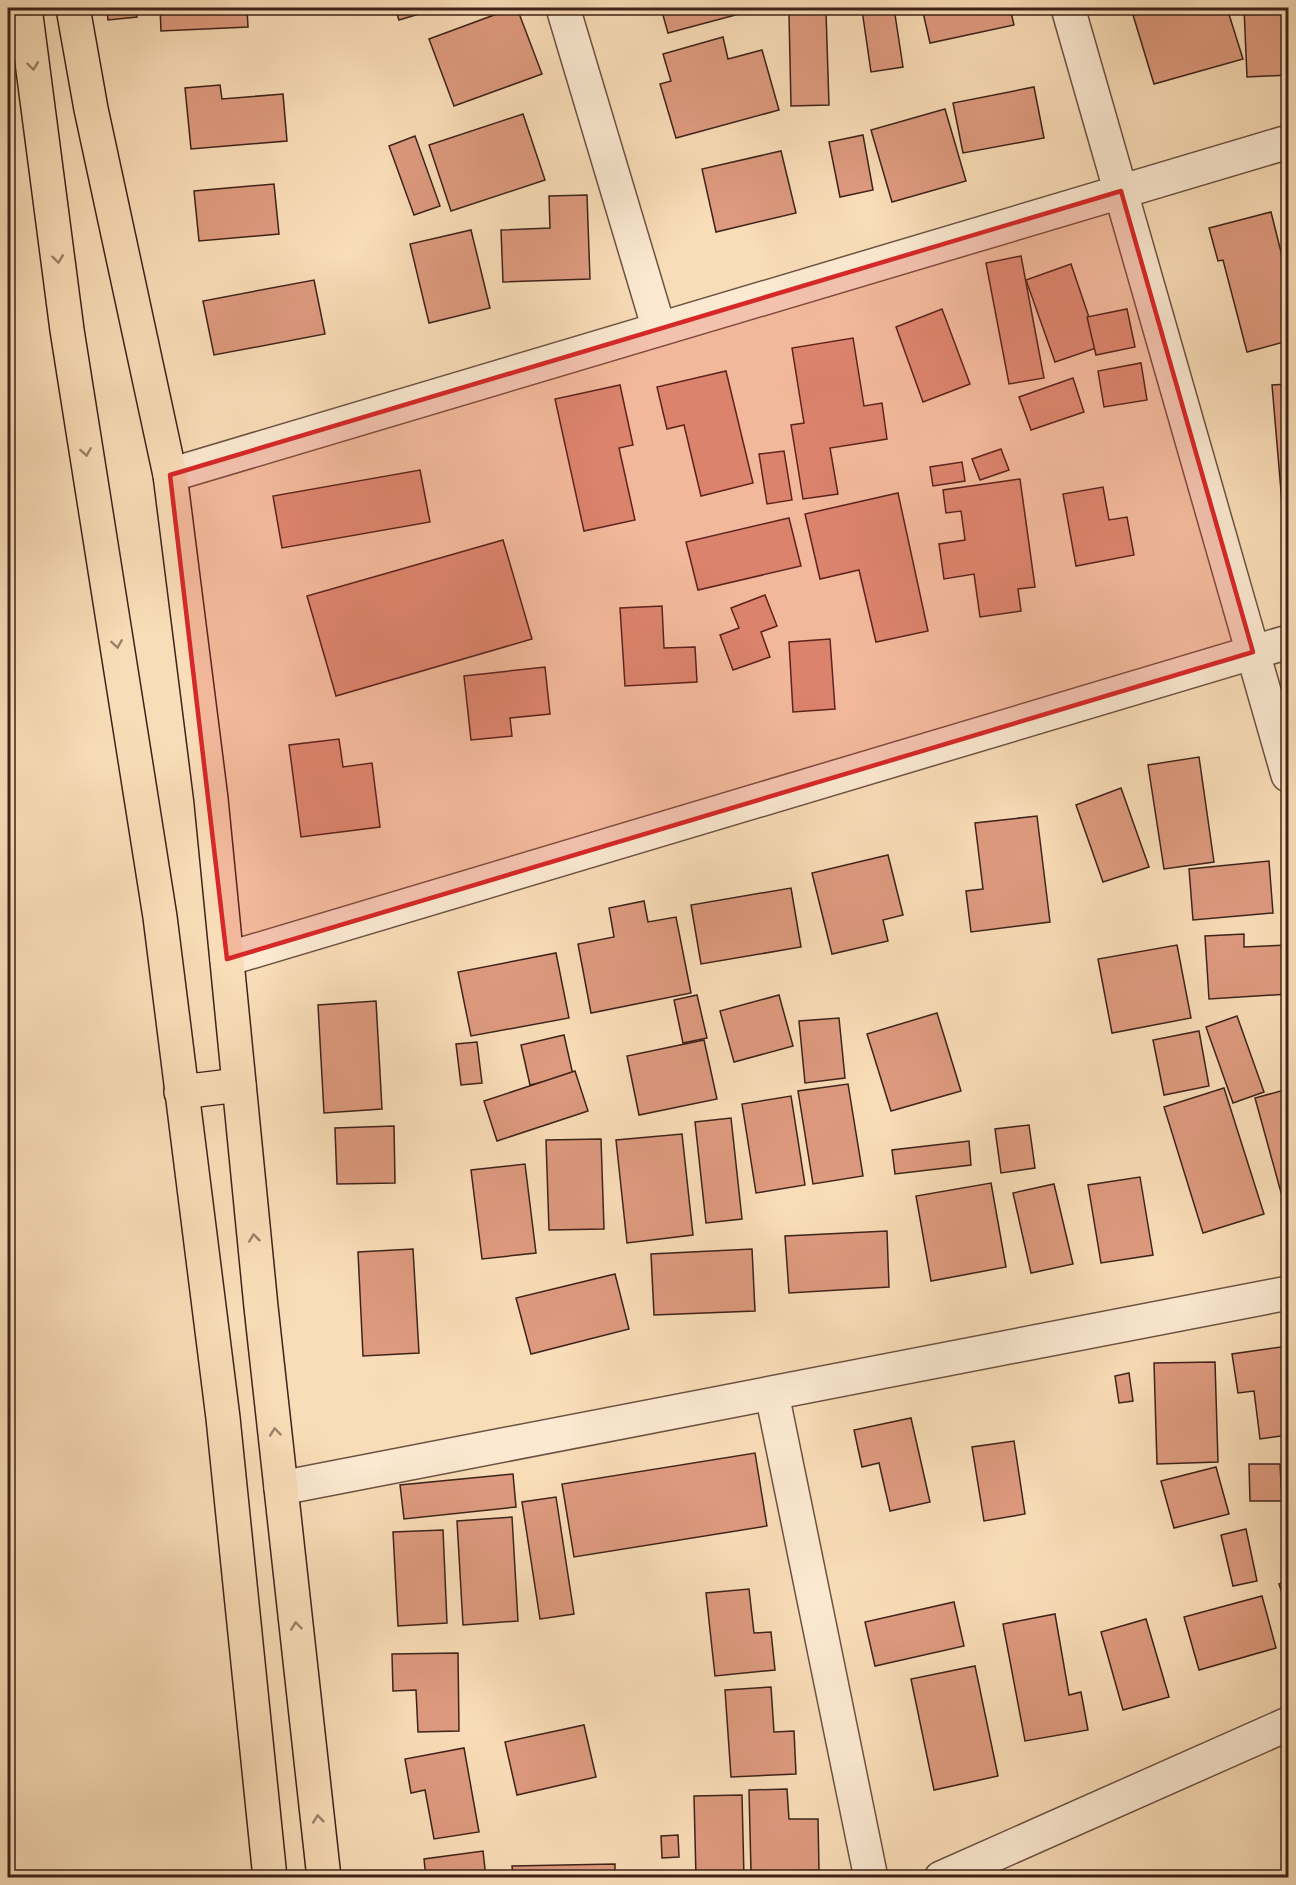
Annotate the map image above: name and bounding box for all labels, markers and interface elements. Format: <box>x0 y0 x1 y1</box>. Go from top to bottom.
one-way arrow <box>26 61 38 70</box>
one-way arrow <box>51 254 64 263</box>
one-way arrow <box>80 447 92 456</box>
one-way arrow <box>110 640 122 649</box>
one-way arrow <box>248 1233 261 1242</box>
one-way arrow <box>269 1427 282 1436</box>
one-way arrow <box>290 1621 303 1630</box>
one-way arrow <box>312 1815 324 1824</box>

